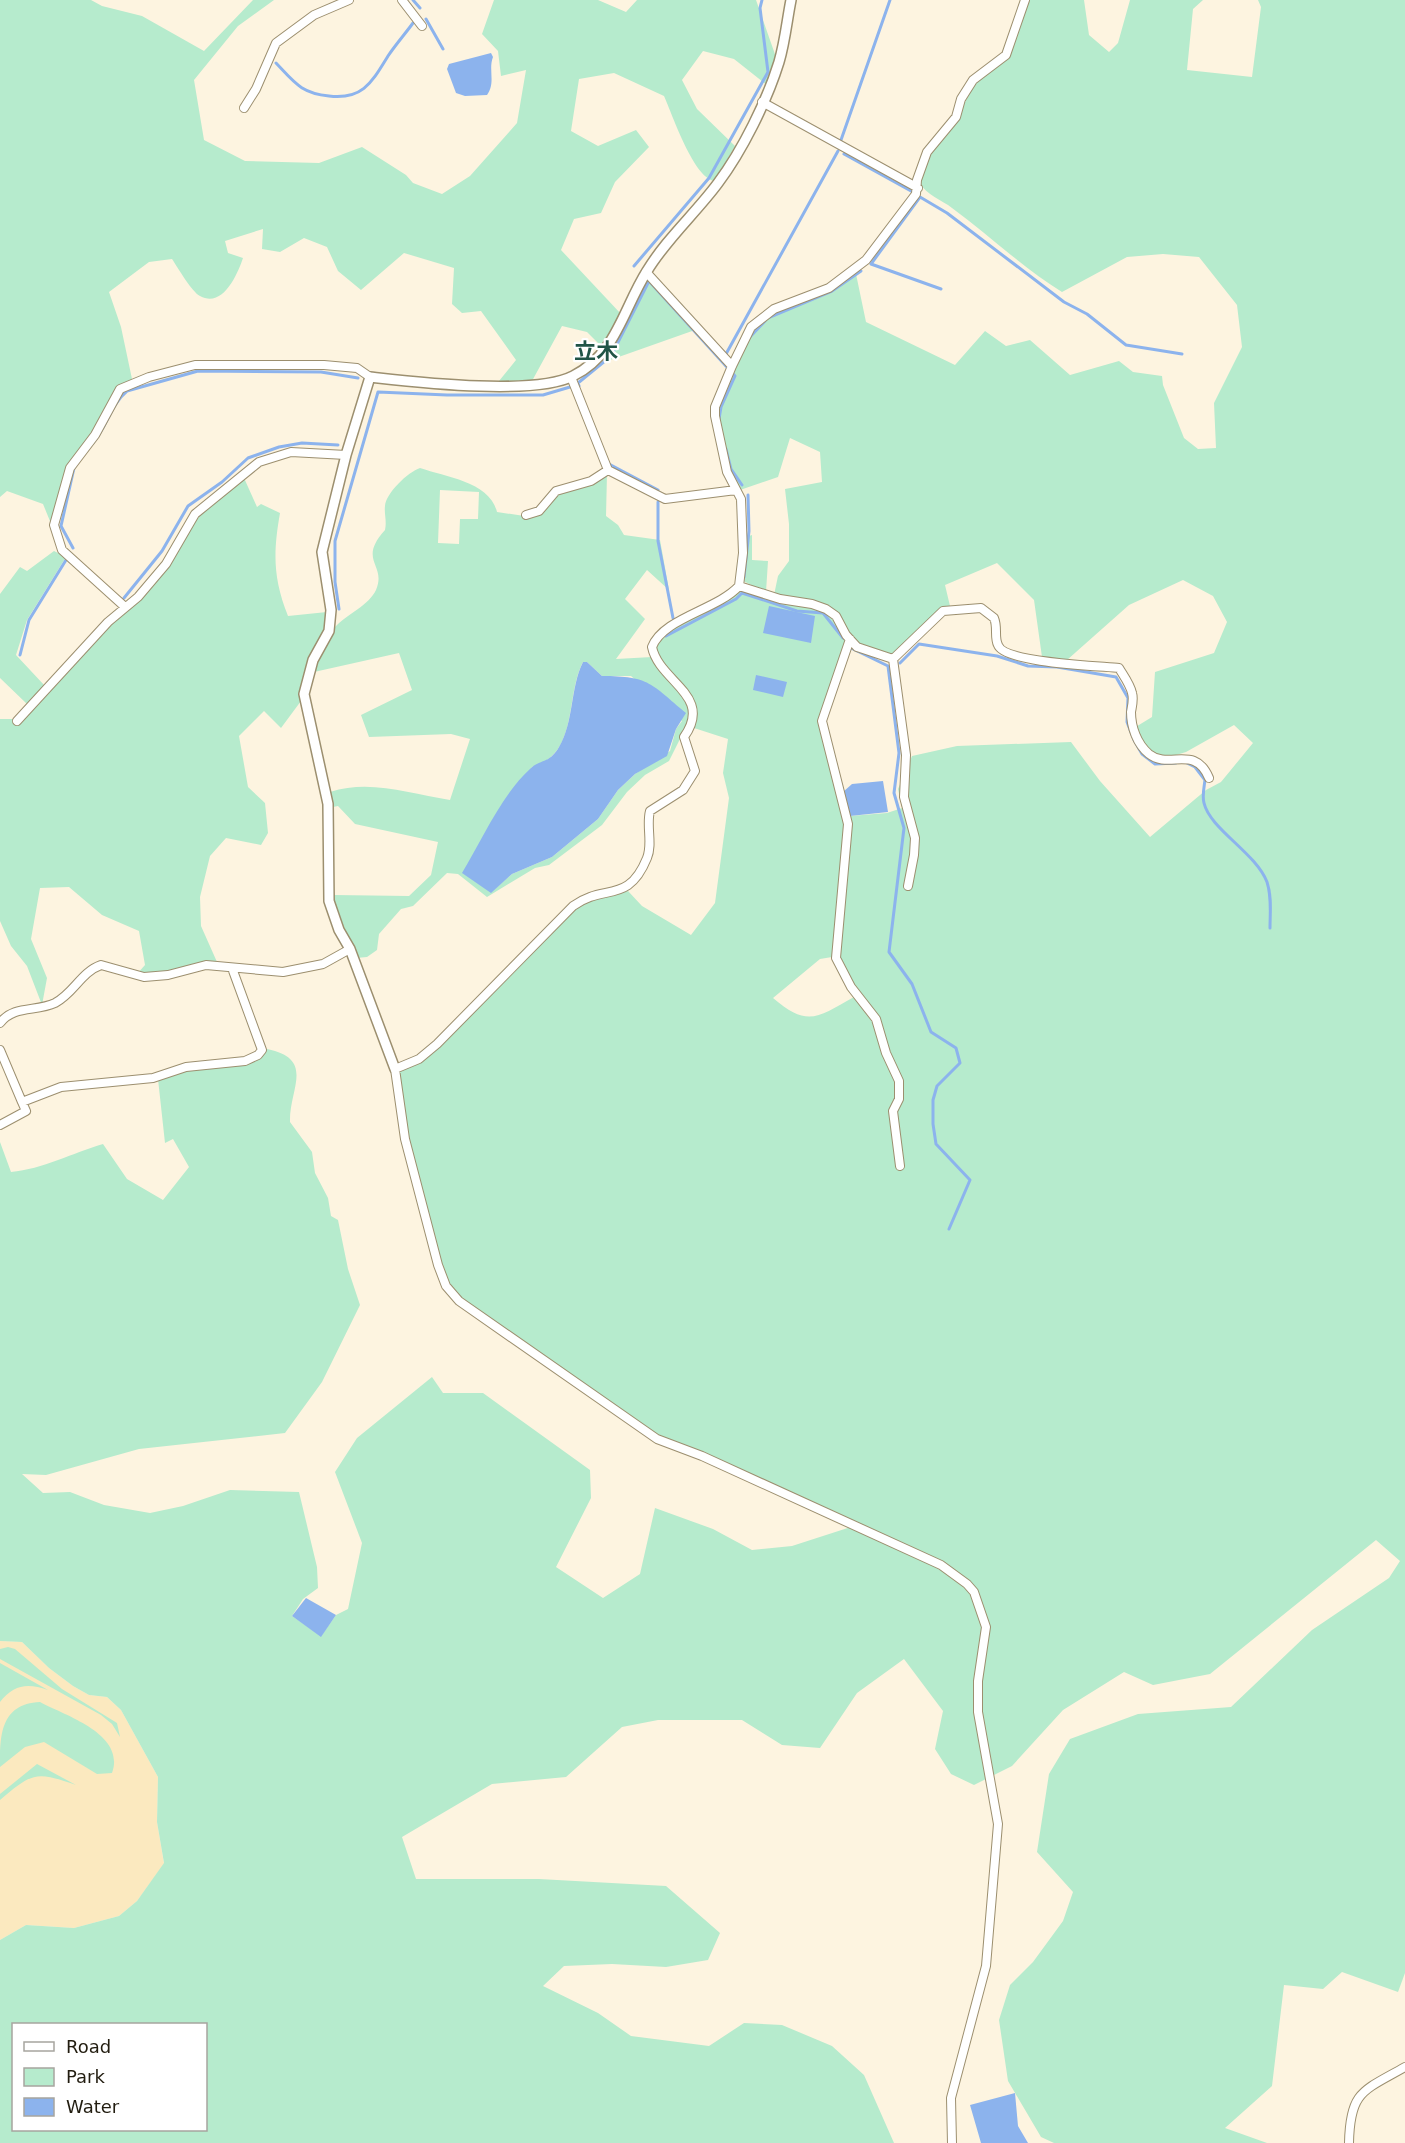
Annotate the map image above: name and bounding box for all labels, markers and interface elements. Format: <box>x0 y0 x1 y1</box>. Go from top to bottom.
district label: 立木 <box>574 339 618 364</box>
legend <box>12 2023 207 2131</box>
text: Road <box>66 2036 111 2057</box>
text: Park <box>66 2066 105 2087</box>
text: Water <box>66 2096 120 2117</box>

